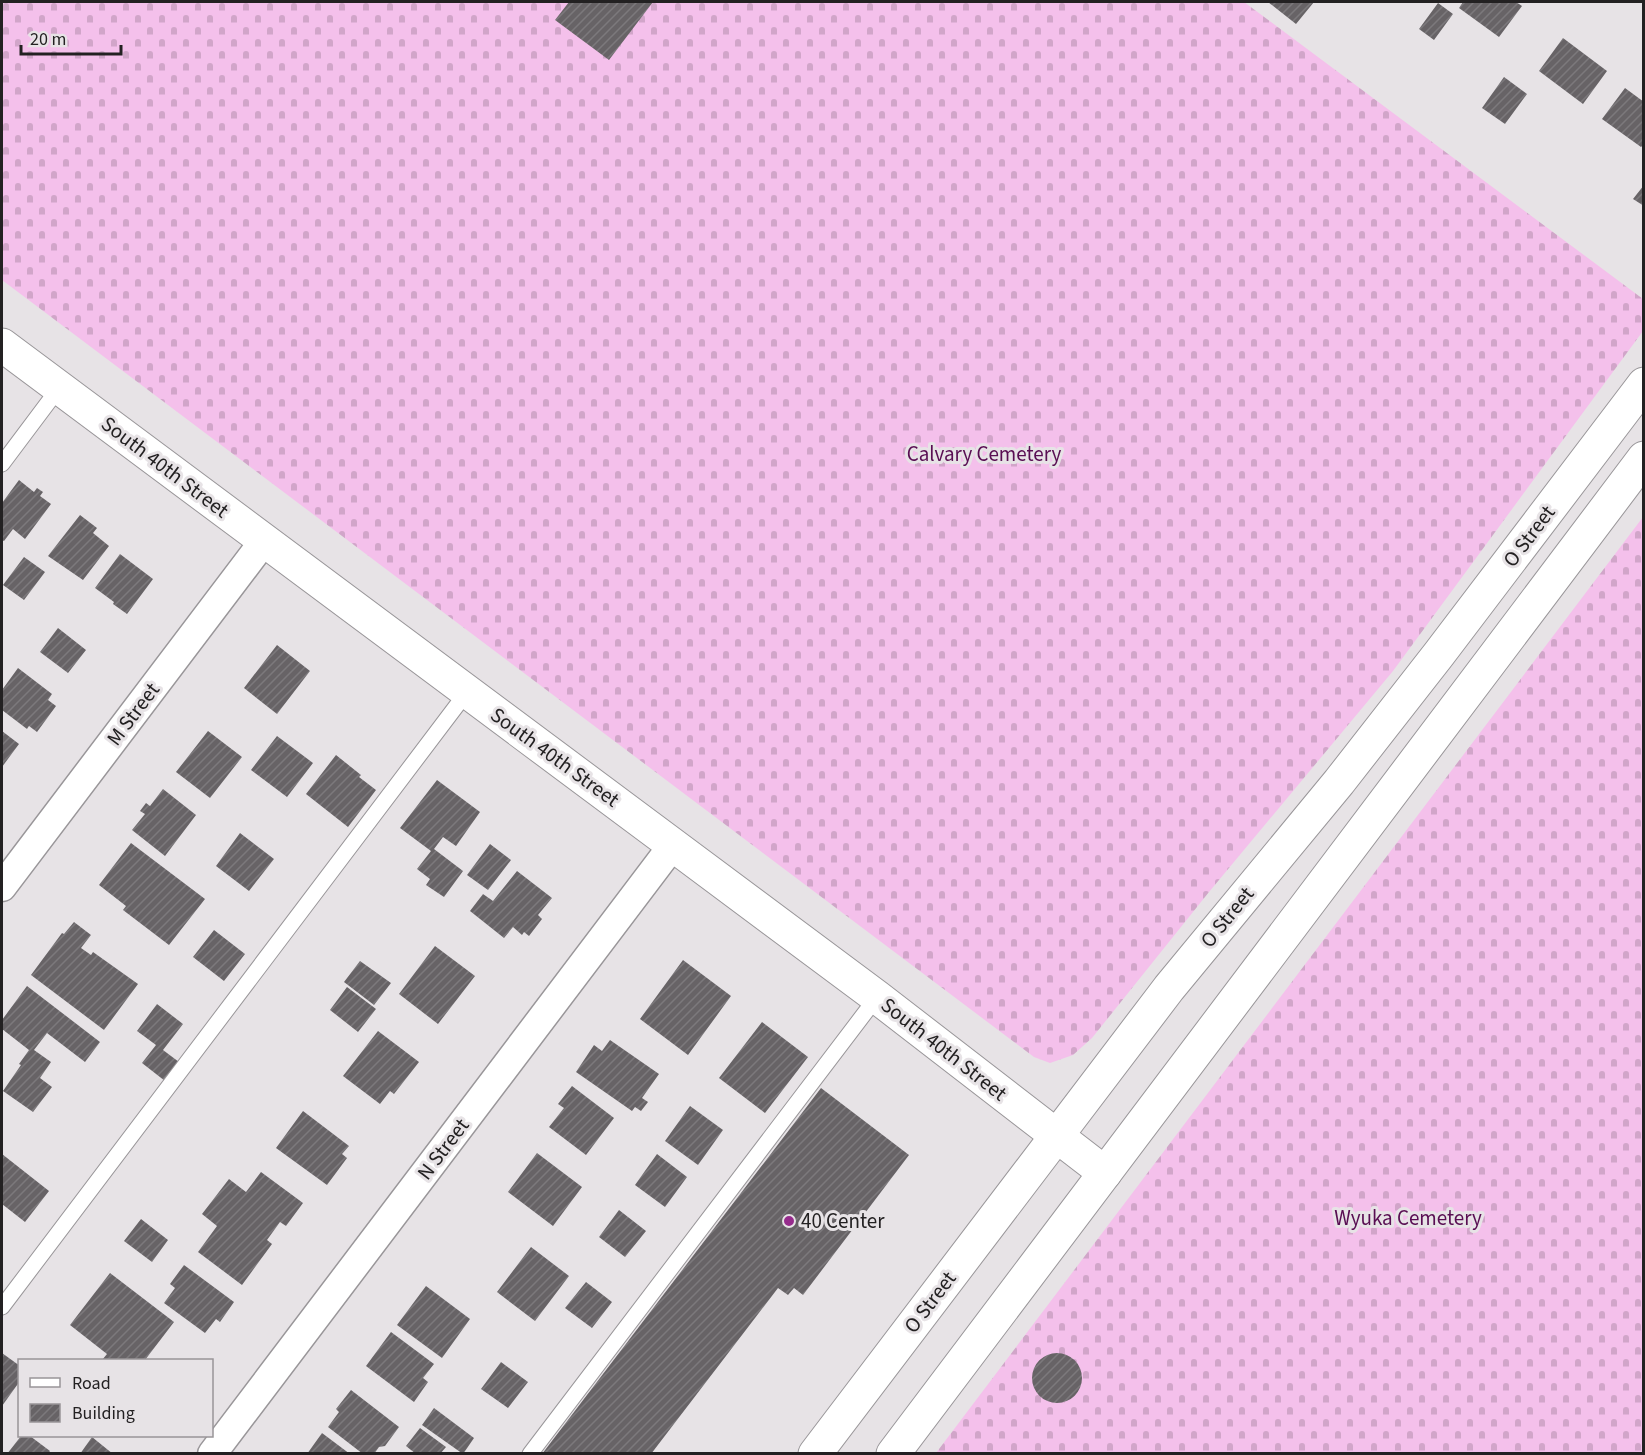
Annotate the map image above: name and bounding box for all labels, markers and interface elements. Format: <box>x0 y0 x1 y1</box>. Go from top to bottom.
scale bar <box>21 18 122 56</box>
text: 20 m <box>30 27 66 52</box>
street label: South 40th Street <box>95 409 235 525</box>
park label: Calvary Cemetery <box>907 439 1061 469</box>
street label: O Street <box>1496 499 1562 573</box>
street label: M Street <box>99 676 167 752</box>
street label: South 40th Street <box>484 700 626 814</box>
street label: O Street <box>1193 880 1261 954</box>
street label: South 40th Street <box>875 990 1013 1108</box>
street label: N Street <box>410 1112 476 1186</box>
park label: Wyuka Cemetery <box>1334 1203 1482 1233</box>
place label: 40 Center <box>801 1206 885 1236</box>
marker: 40 Center <box>782 1214 796 1228</box>
street label: O Street <box>897 1265 963 1339</box>
legend <box>18 1359 213 1437</box>
text: Road <box>72 1371 111 1396</box>
text: Building <box>72 1401 135 1426</box>

